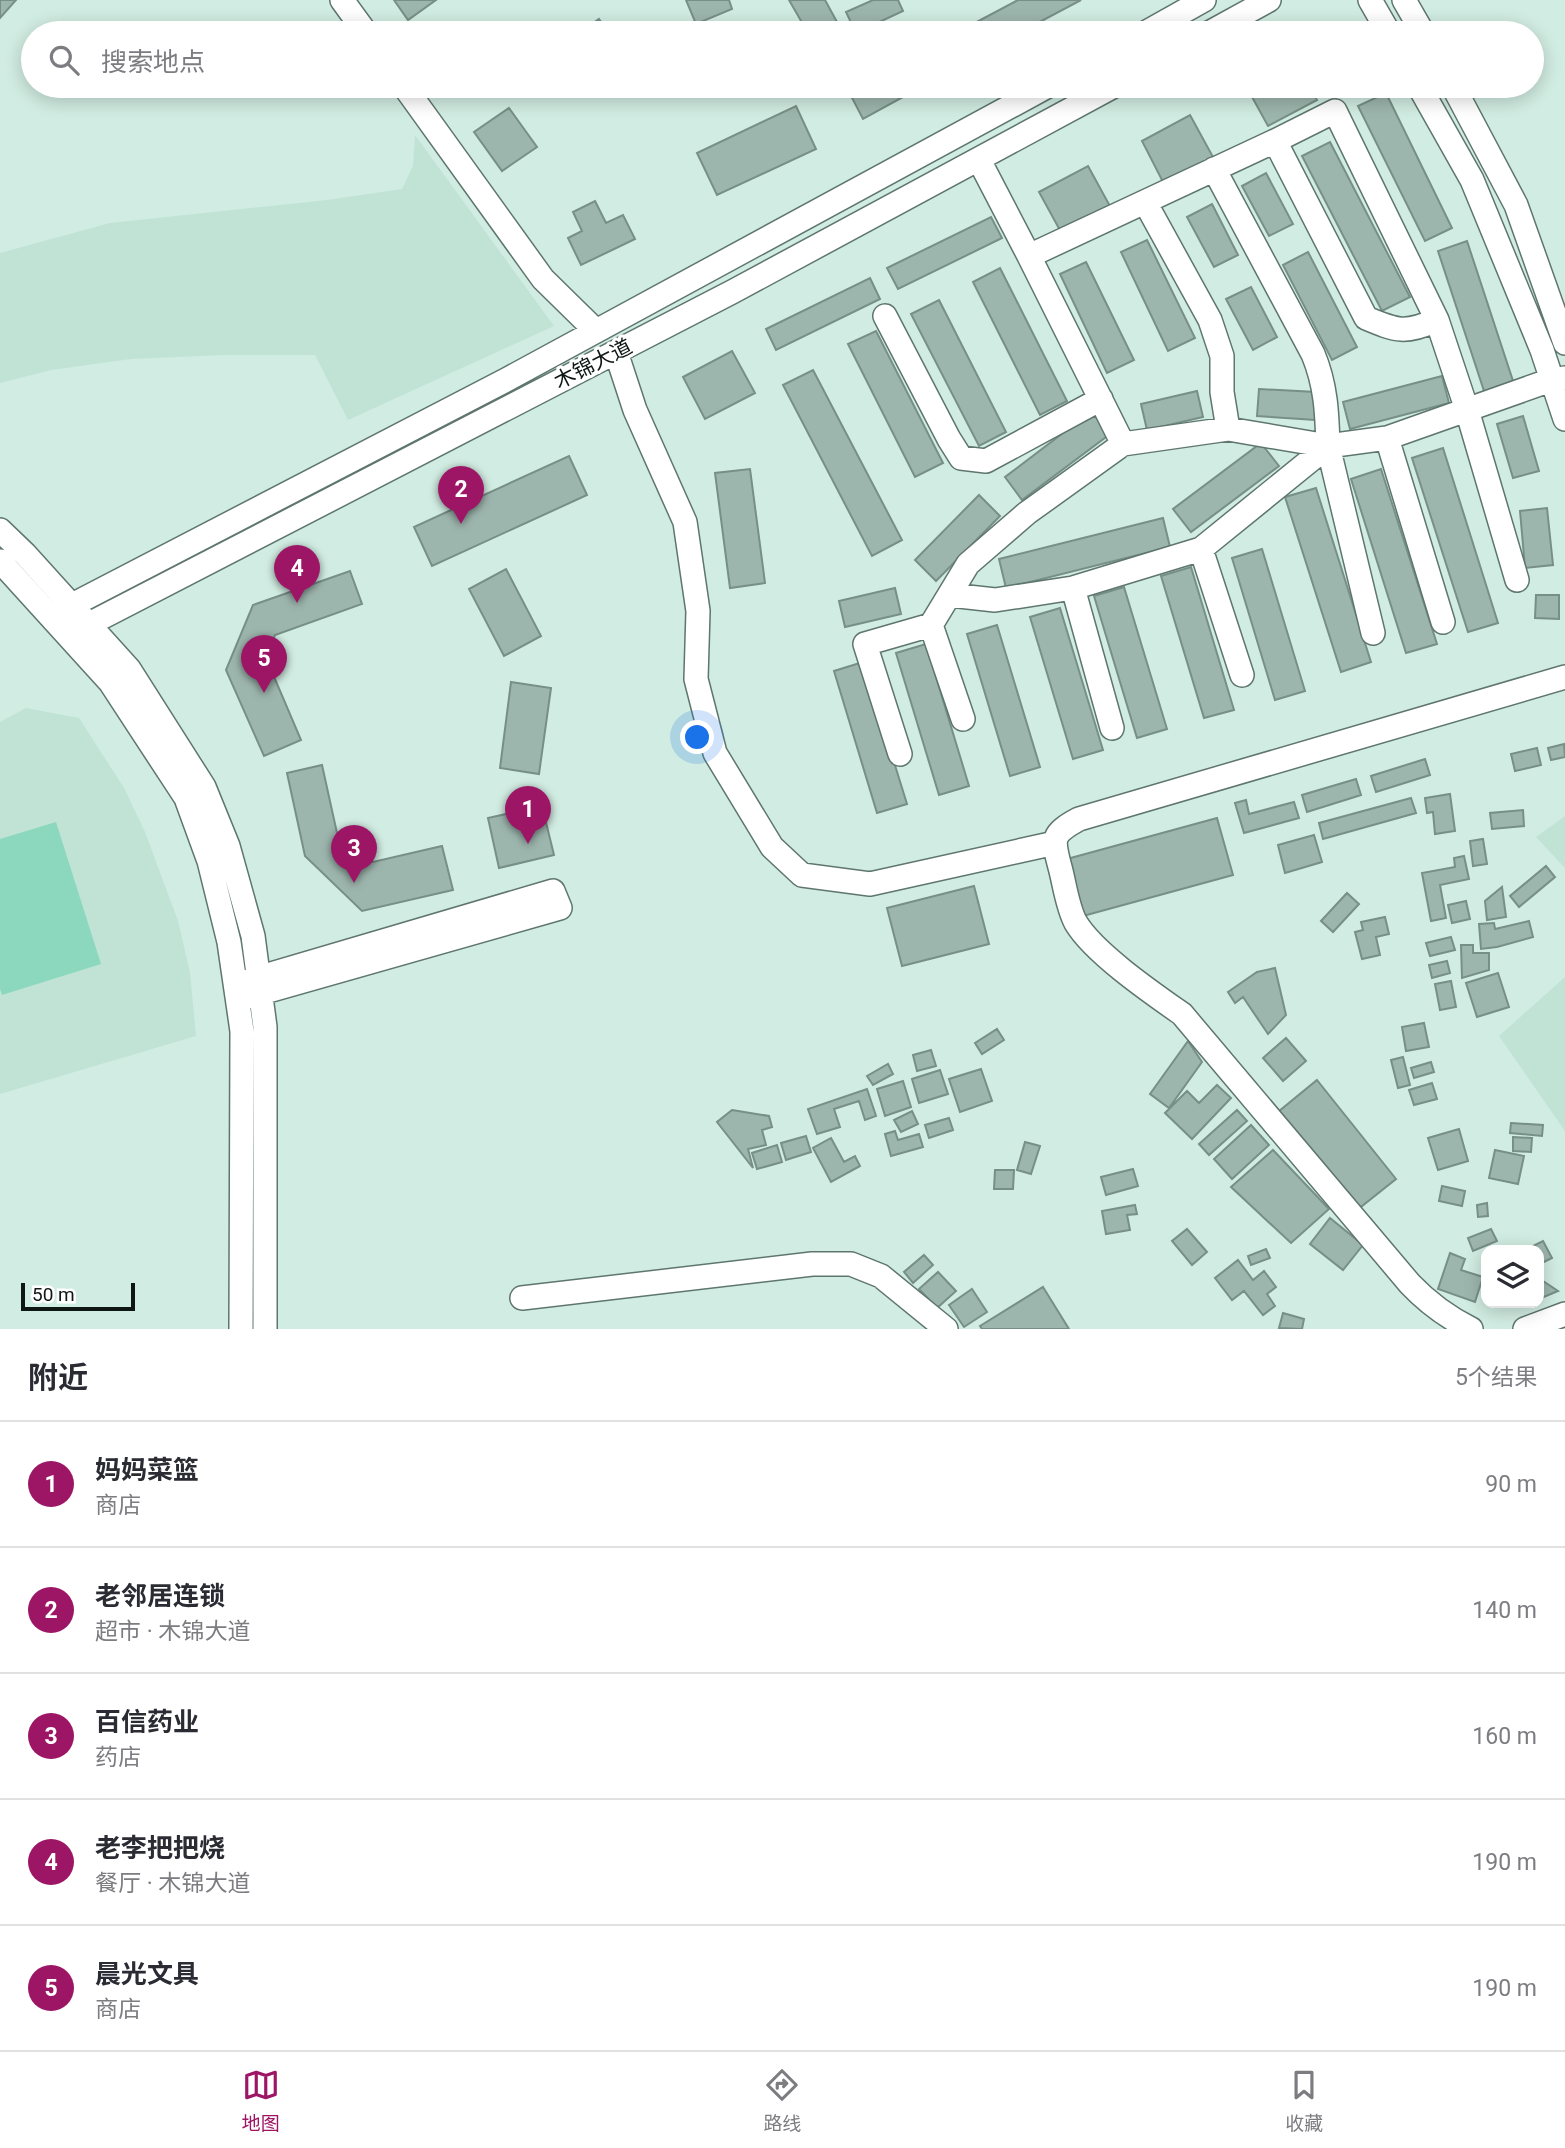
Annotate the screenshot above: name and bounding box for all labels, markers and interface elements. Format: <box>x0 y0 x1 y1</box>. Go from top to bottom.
search box <box>21 21 1544 98</box>
icon: search <box>45 41 83 79</box>
text: 搜索地点 <box>101 47 205 77</box>
street label: 木锦大道 <box>550 334 636 394</box>
pin: 2 <box>438 466 484 524</box>
pin: 4 <box>274 545 320 603</box>
pin: 5 <box>241 635 287 693</box>
your location <box>680 720 714 754</box>
pin: 1 <box>505 786 551 844</box>
pin: 3 <box>331 825 377 883</box>
map controls <box>1481 1245 1544 1308</box>
button: layers <box>1481 1245 1544 1308</box>
scale bar <box>21 1280 135 1312</box>
text: 50 m <box>32 1283 75 1306</box>
text: 附近 <box>28 1360 88 1395</box>
text: 5个结果 <box>1455 1364 1537 1391</box>
text: 妈妈菜篮 <box>95 1455 199 1485</box>
text: 1 <box>44 1471 58 1498</box>
text: 90 m <box>1485 1471 1537 1498</box>
text: 商店 <box>95 1492 141 1519</box>
text: 老邻居连锁 <box>95 1581 225 1611</box>
text: 2 <box>44 1597 58 1624</box>
text: 140 m <box>1472 1597 1537 1624</box>
text: 超市 · 木锦大道 <box>95 1618 250 1645</box>
text: 百信药业 <box>95 1707 199 1737</box>
text: 3 <box>44 1723 58 1750</box>
text: 160 m <box>1472 1723 1537 1750</box>
text: 药店 <box>95 1744 141 1771</box>
text: 老李把把烧 <box>95 1833 225 1863</box>
text: 4 <box>44 1849 58 1876</box>
text: 190 m <box>1472 1849 1537 1876</box>
text: 餐厅 · 木锦大道 <box>95 1870 250 1897</box>
text: 晨光文具 <box>95 1959 199 1989</box>
text: 5 <box>44 1975 58 2002</box>
text: 190 m <box>1472 1975 1537 2002</box>
text: 商店 <box>95 1996 141 2023</box>
tab: 地图 <box>242 2066 280 2135</box>
tab: 路线 <box>763 2066 801 2135</box>
tab: 收藏 <box>1285 2066 1323 2135</box>

